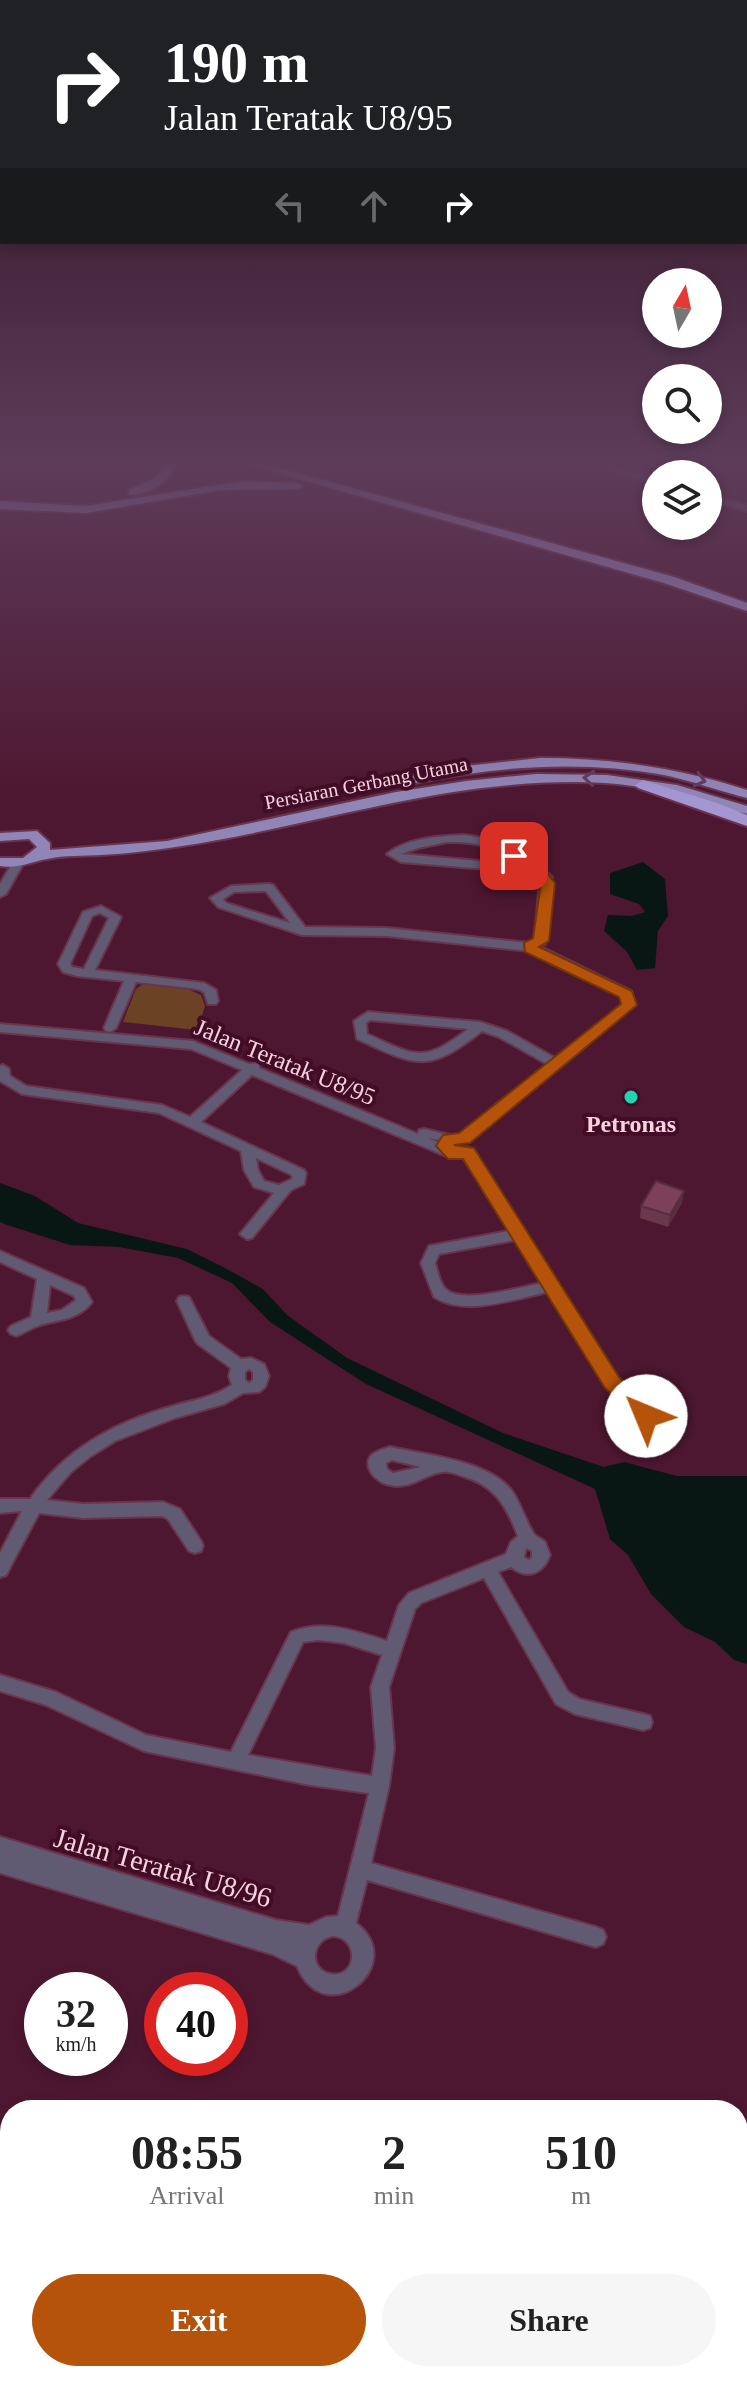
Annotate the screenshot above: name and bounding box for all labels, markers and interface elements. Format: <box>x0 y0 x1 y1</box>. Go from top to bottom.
icon: right <box>32 32 136 136</box>
text: 190 m <box>164 32 309 94</box>
text: Jalan Teratak U8/95 <box>164 98 453 138</box>
icon: left <box>268 184 312 228</box>
icon: ahead <box>352 184 396 228</box>
icon: right <box>436 184 480 228</box>
north arrow <box>642 268 722 348</box>
map controls <box>642 268 722 540</box>
button: search <box>642 364 722 444</box>
button: layers <box>642 460 722 540</box>
street label: Persiaran Gerbang Utama <box>263 752 470 814</box>
one-way arrow <box>582 770 595 787</box>
one-way arrow <box>692 770 706 787</box>
pin <box>480 822 548 890</box>
icon: arrive <box>492 834 536 878</box>
street label: Jalan Teratak U8/95 <box>191 1014 379 1110</box>
marker: Petronas <box>622 1088 640 1106</box>
place label: Petronas <box>586 1111 676 1137</box>
position arrow <box>604 1374 688 1458</box>
street label: Jalan Teratak U8/96 <box>51 1822 275 1913</box>
speed limit sign: 40 <box>144 1972 248 2076</box>
text: 32 <box>56 1991 96 2036</box>
text: km/h <box>55 2033 97 2055</box>
text: 08:55 <box>131 2126 243 2179</box>
text: 2 <box>382 2126 406 2179</box>
text: 510 <box>545 2126 617 2179</box>
text: Arrival <box>149 2181 224 2210</box>
text: min <box>374 2181 414 2210</box>
text: m <box>571 2181 591 2210</box>
button: Exit <box>32 2274 366 2366</box>
button: Share <box>382 2274 716 2366</box>

